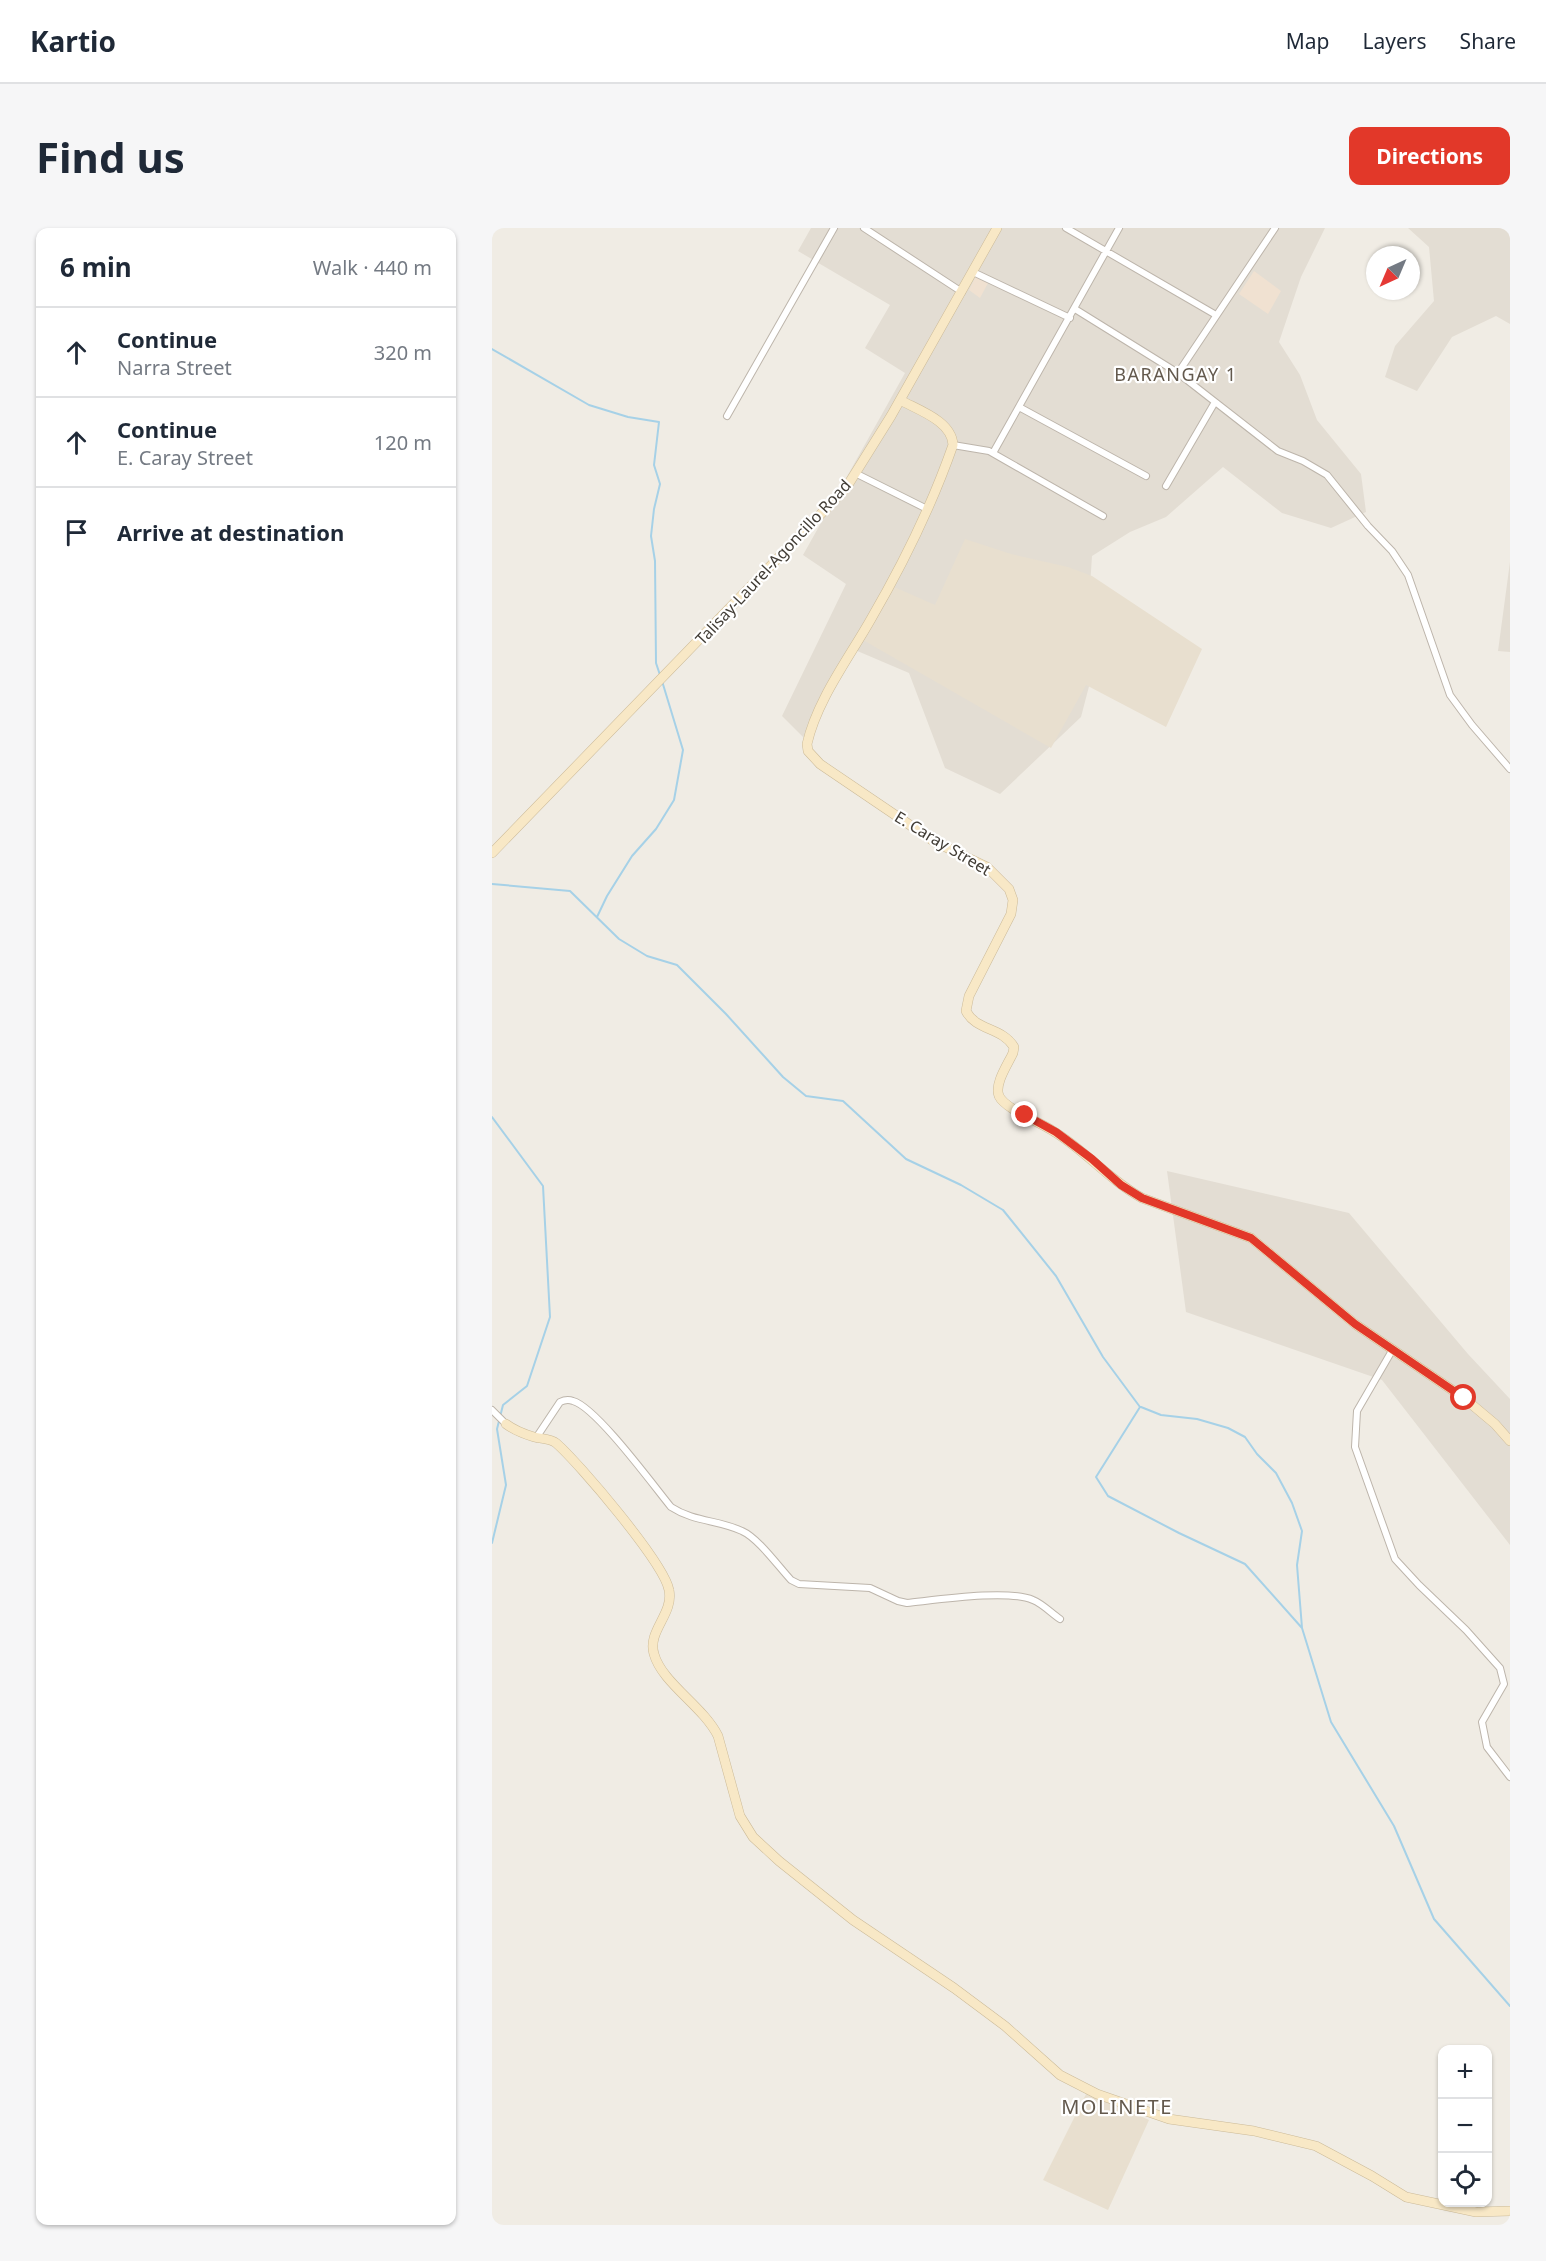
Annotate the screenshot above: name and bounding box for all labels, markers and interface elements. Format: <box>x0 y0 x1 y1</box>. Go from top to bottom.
text: Kartio <box>30 22 116 60</box>
text: Map <box>1286 27 1330 55</box>
text: Layers <box>1363 27 1427 55</box>
text: Share <box>1460 27 1516 55</box>
button: Directions <box>1349 127 1510 185</box>
text: Find us <box>36 128 185 185</box>
north arrow <box>1366 246 1420 300</box>
text: 6 min <box>60 249 132 285</box>
text: Walk · 440 m <box>313 254 432 281</box>
text: Continue <box>117 324 217 354</box>
icon: ahead <box>60 336 93 369</box>
text: 320 m <box>374 339 432 366</box>
text: Narra Street <box>117 354 232 381</box>
district label: BARANGAY 1 <box>1114 362 1238 386</box>
text: Continue <box>117 414 217 444</box>
icon: ahead <box>60 426 93 459</box>
text: 120 m <box>374 429 432 456</box>
text: E. Caray Street <box>117 444 253 471</box>
street label: Talisay-Laurel-Agoncillo Road <box>690 475 856 649</box>
icon: arrive <box>60 516 93 549</box>
text: Arrive at destination <box>117 517 344 547</box>
street label: E. Caray Street <box>891 806 995 881</box>
route end <box>1011 1101 1037 1127</box>
route start <box>1450 1384 1476 1410</box>
map controls <box>1438 2045 1492 2207</box>
button: + <box>1438 2045 1492 2099</box>
district label: MOLINETE <box>1061 2093 1173 2120</box>
button: − <box>1438 2099 1492 2153</box>
button: locate <box>1438 2153 1492 2207</box>

